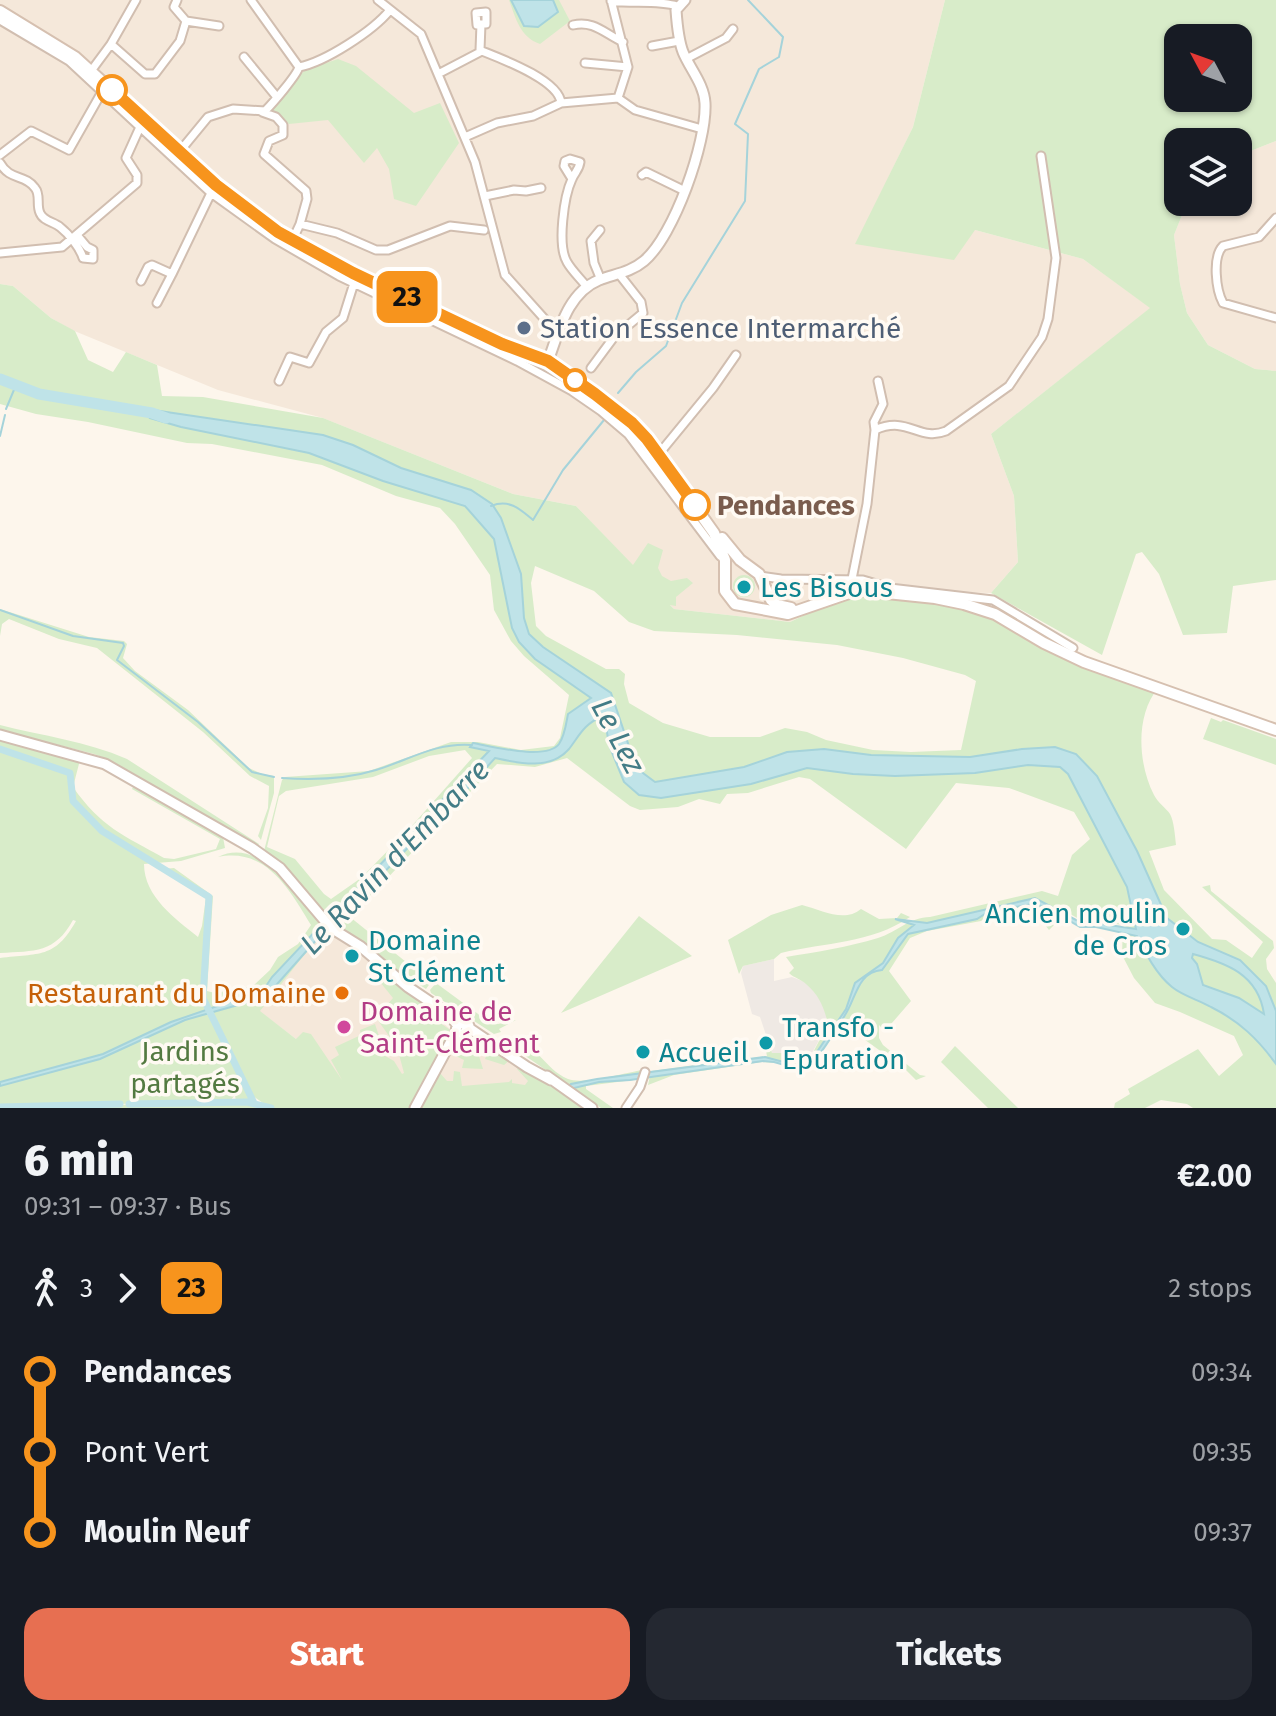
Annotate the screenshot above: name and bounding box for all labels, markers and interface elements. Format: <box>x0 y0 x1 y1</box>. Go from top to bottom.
north arrow <box>1164 24 1252 112</box>
map controls <box>1164 24 1252 216</box>
unlabelled marker <box>97 75 127 105</box>
button: layers <box>1164 128 1252 216</box>
line badge: 23 <box>371 271 443 323</box>
text: 23 <box>393 280 421 313</box>
place label: Station Essence Intermarché <box>540 312 901 345</box>
marker: Station Essence Intermarché <box>515 319 533 337</box>
unlabelled marker <box>564 369 586 391</box>
place label: Pendances <box>717 489 855 522</box>
marker: Pendances <box>680 490 710 520</box>
place label: Les Bisous <box>760 571 893 604</box>
marker: Les Bisous <box>735 578 753 596</box>
water label: Le Lez <box>583 692 653 781</box>
water label: Le Ravin d'Embarre <box>293 752 497 962</box>
place label: Ancien moulin de Cros <box>985 897 1167 962</box>
marker: Ancien moulin de Cros <box>1174 920 1192 938</box>
place label: Domaine St Clément <box>368 924 506 989</box>
marker: Domaine St Clément <box>343 947 361 965</box>
place label: Restaurant du Domaine <box>27 977 326 1010</box>
marker: Restaurant du Domaine <box>333 984 351 1002</box>
place label: Domaine de Saint-Clément <box>360 995 540 1060</box>
place label: Transfo - Epuration <box>782 1011 905 1076</box>
marker: Domaine de Saint-Clément <box>335 1018 353 1036</box>
marker: Transfo - Epuration <box>757 1034 775 1052</box>
park label: Jardins partagés <box>130 1035 240 1100</box>
place label: Accueil <box>659 1036 749 1069</box>
marker: Accueil <box>634 1043 652 1061</box>
text: 6 min <box>24 1134 134 1187</box>
text: €2.00 <box>1177 1158 1252 1194</box>
text: 09:31 – 09:37 · Bus <box>24 1191 231 1222</box>
icon: walk <box>24 1266 68 1310</box>
icon: forward <box>105 1266 149 1310</box>
text: 23 <box>177 1271 206 1304</box>
text: 3 <box>80 1273 93 1304</box>
text: 2 stops <box>1168 1273 1252 1304</box>
text: Pendances <box>84 1354 232 1390</box>
text: 09:34 <box>1191 1357 1252 1388</box>
text: Pont Vert <box>84 1434 209 1470</box>
text: 09:35 <box>1192 1437 1252 1468</box>
text: Moulin Neuf <box>84 1514 248 1550</box>
text: 09:37 <box>1193 1517 1252 1548</box>
button: Start <box>24 1608 630 1700</box>
button: Tickets <box>646 1608 1252 1700</box>

